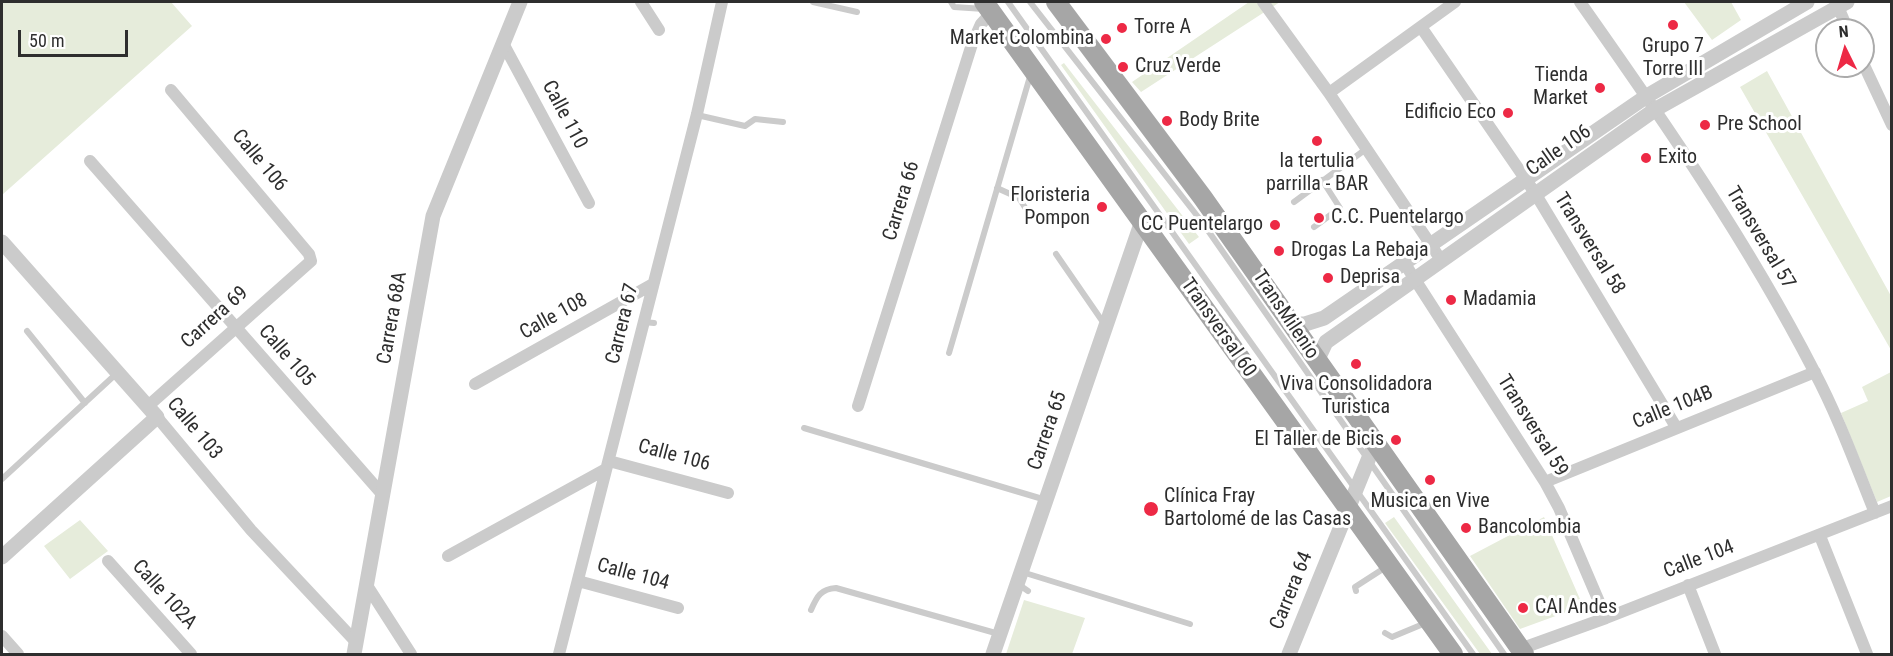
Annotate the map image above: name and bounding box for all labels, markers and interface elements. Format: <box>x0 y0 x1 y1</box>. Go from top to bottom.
place label: Torre A <box>1134 16 1191 40</box>
scale bar <box>21 18 130 56</box>
marker: Grupo 7 Torre III <box>1666 18 1680 32</box>
north arrow <box>1815 18 1875 78</box>
marker: Torre A <box>1115 21 1129 35</box>
text: N <box>1838 22 1849 41</box>
place label: Market Colombina <box>950 27 1094 51</box>
text: 50 m <box>29 30 64 51</box>
marker: Market Colombina <box>1099 32 1113 46</box>
place label: Grupo 7 Torre III <box>1642 35 1704 82</box>
place label: Cruz Verde <box>1135 55 1221 79</box>
marker: Cruz Verde <box>1116 60 1130 74</box>
place label: Tienda Market <box>1533 64 1588 111</box>
street label: Calle 110 <box>536 77 592 153</box>
marker: Tienda Market <box>1593 81 1607 95</box>
place label: Edificio Eco <box>1404 101 1496 125</box>
marker: Edificio Eco <box>1501 106 1515 120</box>
place label: Body Brite <box>1179 109 1260 133</box>
place label: Pre School <box>1717 113 1802 137</box>
marker: Body Brite <box>1160 114 1174 128</box>
marker: Pre School <box>1698 118 1712 132</box>
street label: Calle 106 <box>1522 120 1596 182</box>
street label: Calle 106 <box>226 125 292 197</box>
marker: la tertulia parrilla - BAR <box>1310 134 1324 148</box>
place label: Exito <box>1658 146 1697 170</box>
place label: la tertulia parrilla - BAR <box>1266 150 1368 197</box>
marker: Exito <box>1639 151 1653 165</box>
street label: Carrera 66 <box>879 158 925 244</box>
street label: Transversal 57 <box>1720 182 1800 294</box>
place label: Floristeria Pompon <box>1010 184 1090 231</box>
street label: Transversal 58 <box>1548 189 1630 299</box>
marker: Floristeria Pompon <box>1095 200 1109 214</box>
place label: C.C. Puentelargo <box>1331 206 1464 230</box>
marker: C.C. Puentelargo <box>1312 211 1326 225</box>
place label: CC Puentelargo <box>1141 213 1263 237</box>
marker: CC Puentelargo <box>1268 218 1282 232</box>
place label: Drogas La Rebaja <box>1291 239 1429 263</box>
marker: Drogas La Rebaja <box>1272 244 1286 258</box>
street label: TransMilenio <box>1247 266 1323 364</box>
place label: Deprisa <box>1340 266 1400 290</box>
street label: Carrera 68A <box>373 270 413 366</box>
marker: Deprisa <box>1321 271 1335 285</box>
street label: Transversal 60 <box>1175 274 1261 382</box>
street label: Carrera 67 <box>601 281 645 367</box>
street label: Carrera 69 <box>177 282 253 354</box>
place label: Madamia <box>1463 288 1536 312</box>
street label: Calle 108 <box>516 289 592 345</box>
marker: Madamia <box>1444 293 1458 307</box>
street label: Calle 105 <box>253 320 319 392</box>
marker: Viva Consolidadora Turistica <box>1349 357 1363 371</box>
street label: Transversal 59 <box>1491 371 1573 481</box>
place label: Viva Consolidadora Turistica <box>1280 373 1432 420</box>
street label: Calle 104B <box>1629 381 1717 435</box>
street label: Carrera 65 <box>1023 388 1073 474</box>
street label: Calle 103 <box>161 393 227 465</box>
place label: El Taller de Bicis <box>1254 428 1384 452</box>
marker: El Taller de Bicis <box>1389 433 1403 447</box>
street label: Calle 106 <box>635 435 713 477</box>
marker: Musica en Vive <box>1423 473 1437 487</box>
place label: Clínica Fray Bartolomé de las Casas <box>1164 485 1351 532</box>
place label: Musica en Vive <box>1370 490 1490 514</box>
marker: Clínica Fray Bartolomé de las Casas <box>1142 500 1160 518</box>
place label: Bancolombia <box>1478 516 1581 540</box>
marker: Bancolombia <box>1459 521 1473 535</box>
street label: Calle 104 <box>1660 536 1738 584</box>
street label: Carrera 64 <box>1266 549 1318 633</box>
street label: Calle 104 <box>594 554 672 596</box>
street label: Calle 102A <box>127 555 201 635</box>
place label: CAI Andes <box>1535 596 1617 620</box>
marker: CAI Andes <box>1516 601 1530 615</box>

